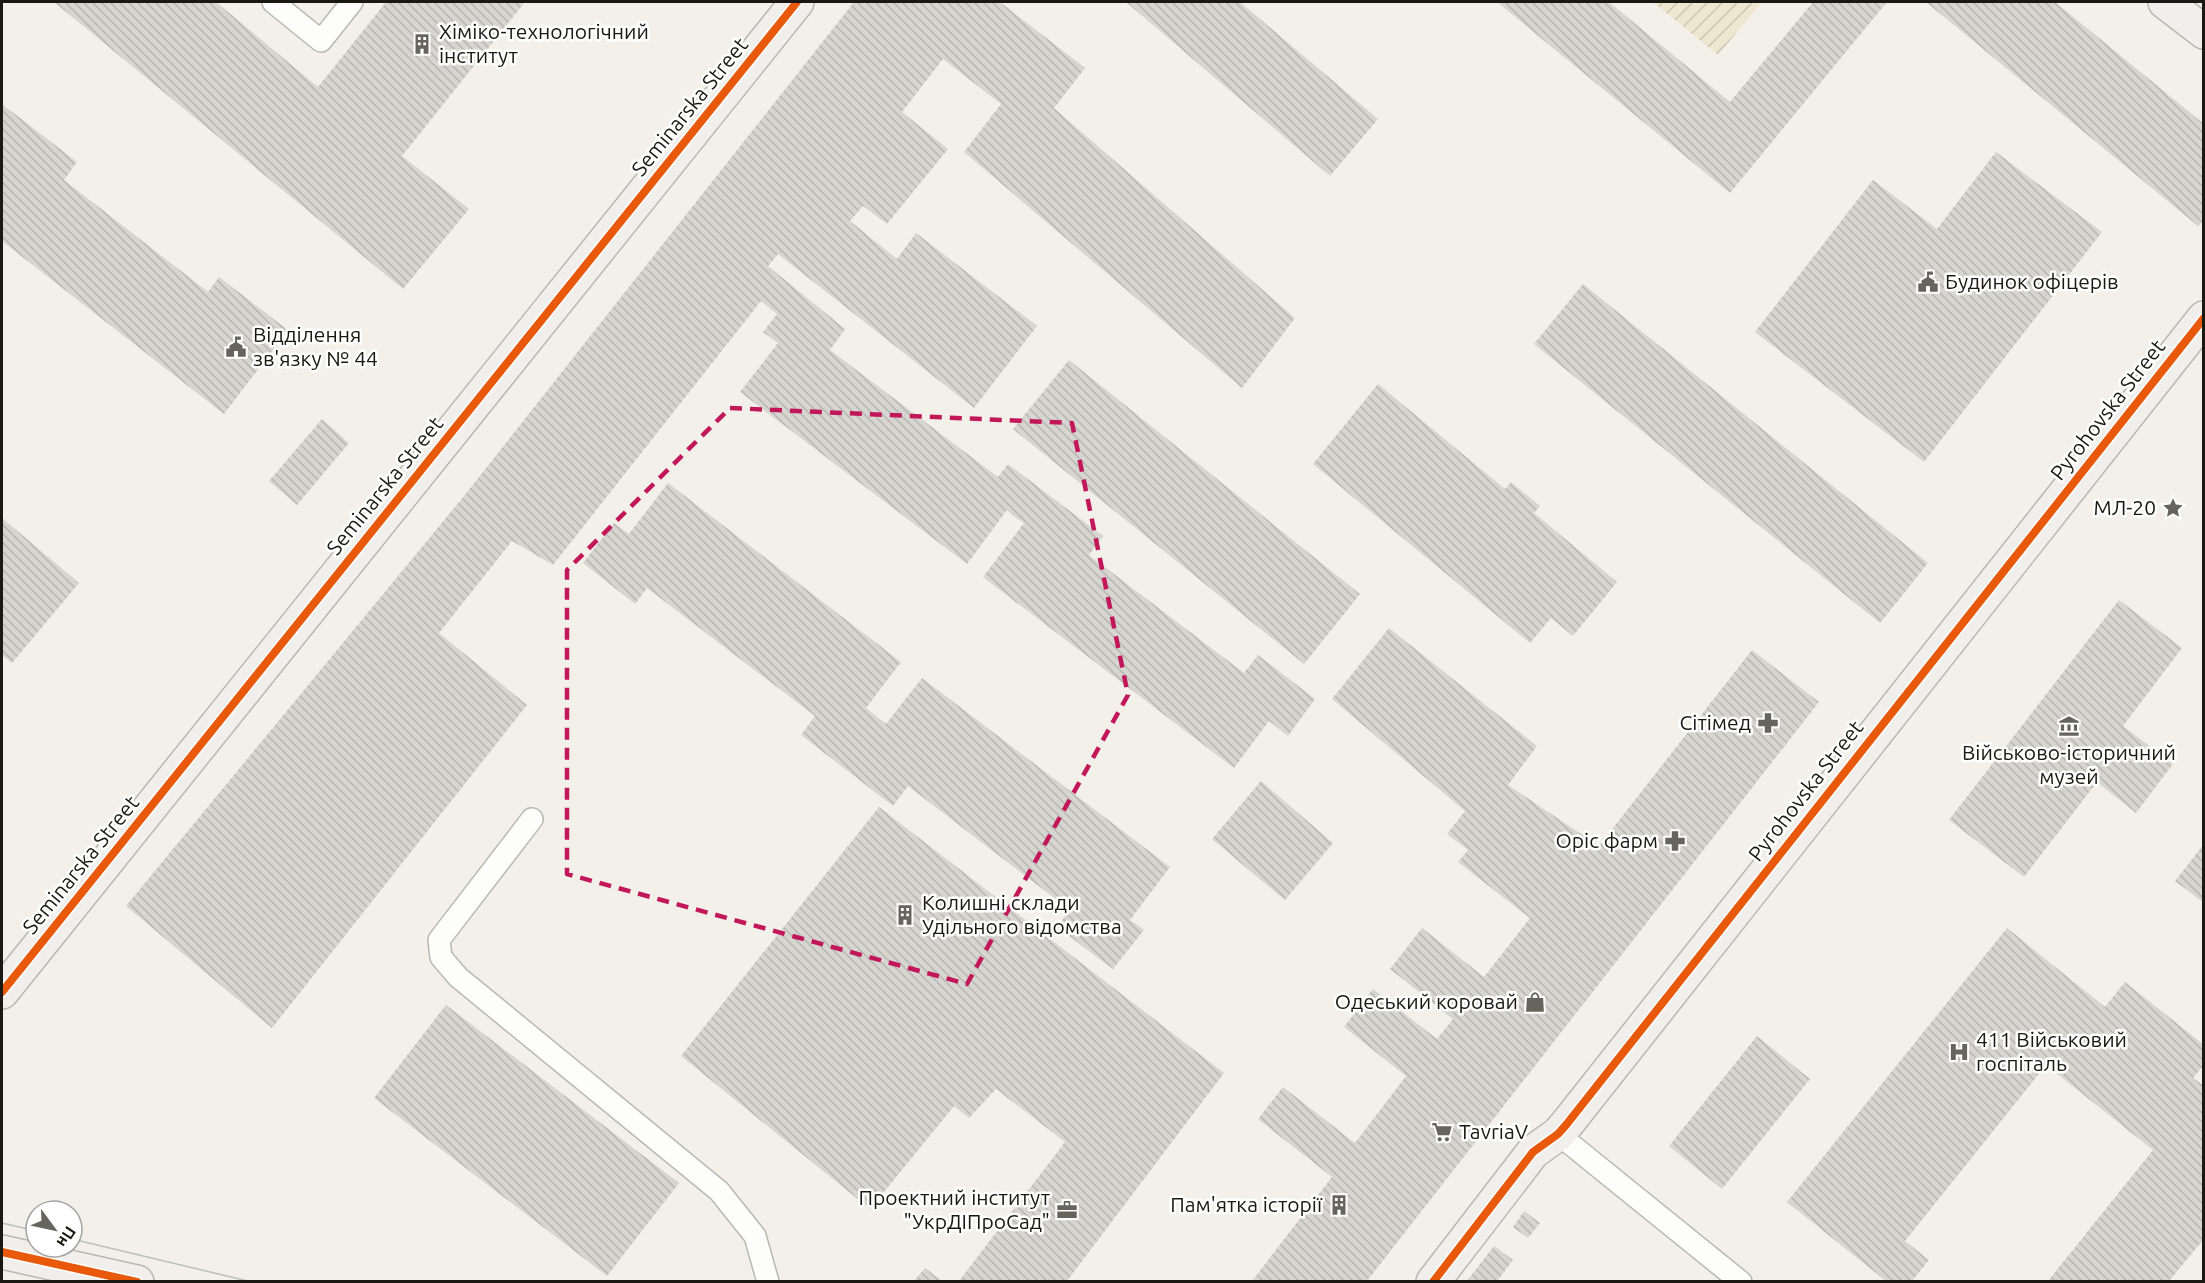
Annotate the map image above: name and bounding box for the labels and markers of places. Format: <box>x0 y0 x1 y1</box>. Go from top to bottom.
place label: Хіміко-технологічний інститут <box>439 19 649 67</box>
building icon: Хіміко-технологічний інститут <box>410 32 434 56</box>
place label: Будинок офіцерів <box>1945 269 2119 293</box>
public building icon: Будинок офіцерів <box>1916 270 1940 294</box>
place label: Відділення зв'язку № 44 <box>253 322 378 370</box>
public building icon: Відділення зв'язку № 44 <box>224 335 248 359</box>
place label: МЛ-20 <box>2093 495 2156 519</box>
place icon: МЛ-20 <box>2161 496 2185 520</box>
place label: Сітімед <box>1679 710 1751 734</box>
pharmacy icon: Сітімед <box>1756 711 1780 735</box>
museum icon: Військово-історичний музей <box>2057 714 2081 738</box>
place label: Військово-історичний музей <box>1962 740 2176 788</box>
place label: Оріс фарм <box>1555 828 1658 852</box>
pharmacy icon: Оріс фарм <box>1663 829 1687 853</box>
place label: Колишні склади Удільного відомства <box>922 890 1122 938</box>
building icon: Колишні склади Удільного відомства <box>893 903 917 927</box>
place label: Одеський коровай <box>1335 989 1518 1013</box>
shop icon: Одеський коровай <box>1523 990 1547 1014</box>
place label: 411 Військовий госпіталь <box>1976 1027 2127 1075</box>
hospital icon: 411 Військовий госпіталь <box>1947 1040 1971 1064</box>
place label: TavriaV <box>1459 1119 1529 1143</box>
supermarket icon: TavriaV <box>1430 1120 1454 1144</box>
place label: Проектний інститут "УкрДІПроСад" <box>858 1185 1051 1233</box>
place label: Пам'ятка історії <box>1170 1192 1323 1216</box>
building icon: Пам'ятка історії <box>1327 1193 1351 1217</box>
office icon: Проектний інститут "УкрДІПроСад" <box>1055 1198 1079 1222</box>

